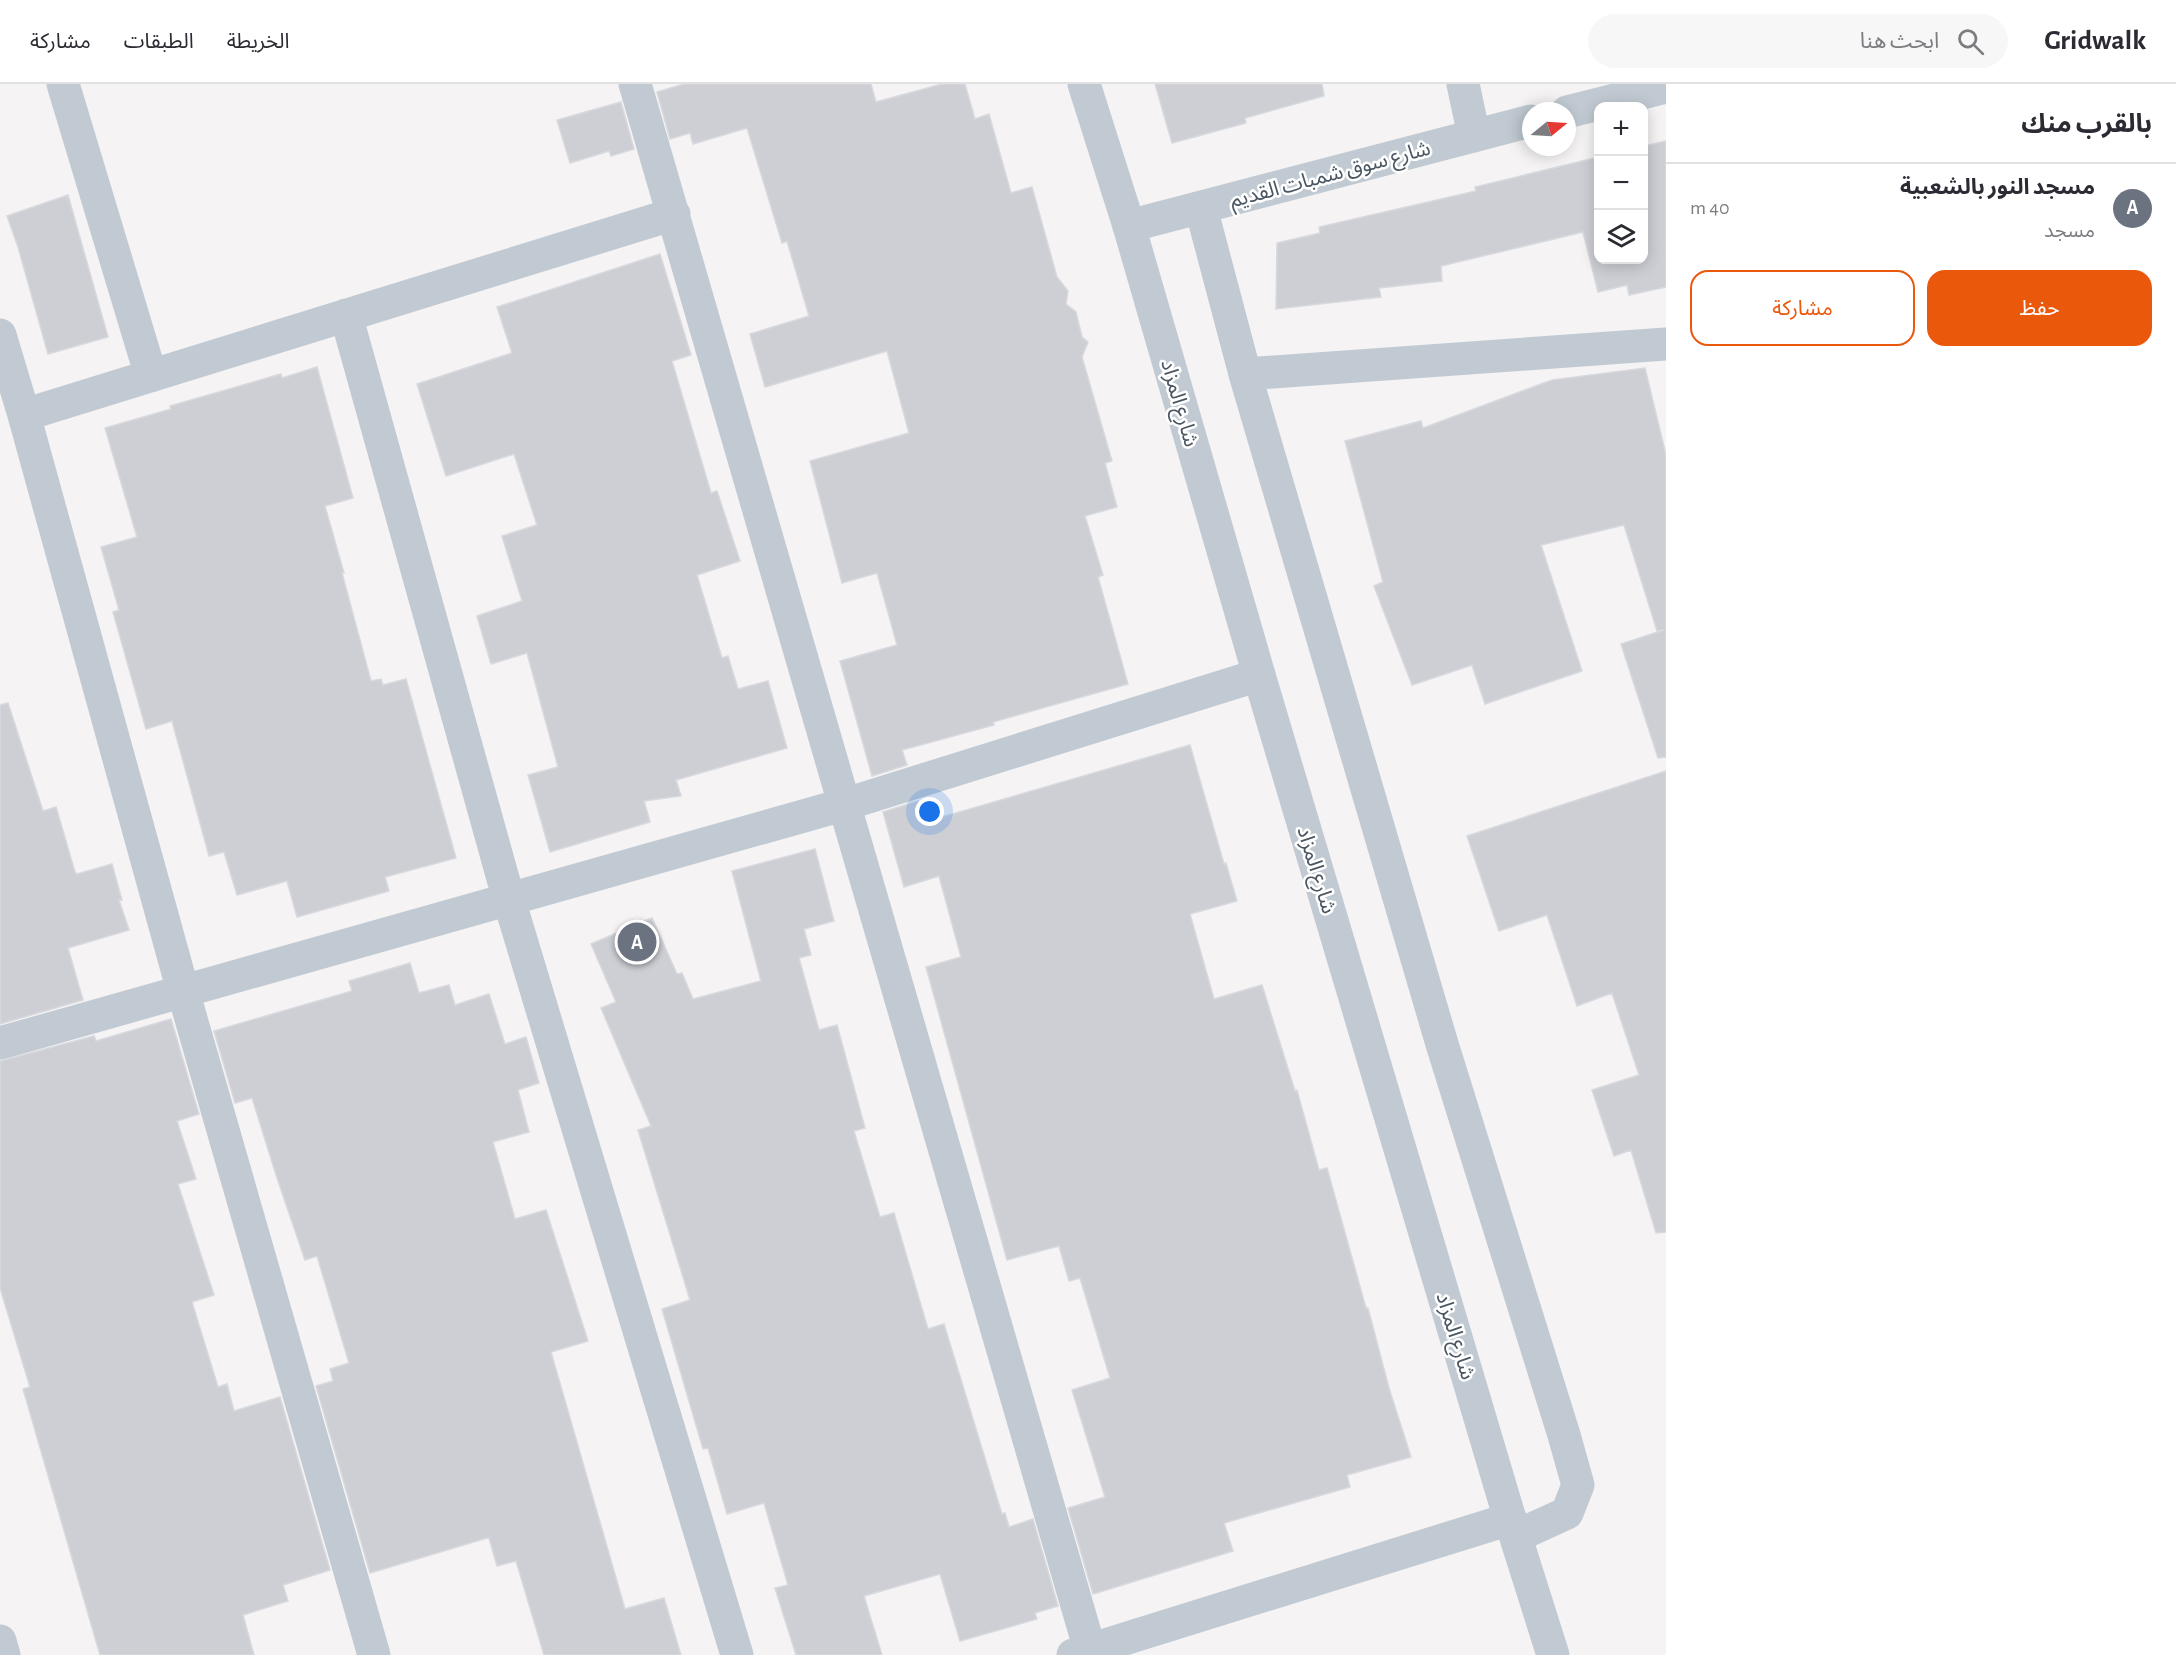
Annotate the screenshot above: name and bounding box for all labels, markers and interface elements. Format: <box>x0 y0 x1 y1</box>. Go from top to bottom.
search box <box>1588 14 2008 68</box>
icon: search <box>1954 25 1987 58</box>
text: Gridwalk <box>2044 27 2146 55</box>
text: ابحث هنا <box>1860 30 1939 52</box>
text: مشاركة <box>30 31 91 52</box>
text: الطبقات <box>124 31 194 52</box>
text: الخريطة <box>227 31 290 52</box>
north arrow <box>1522 102 1576 156</box>
map controls <box>1594 102 1648 264</box>
button: + <box>1594 102 1648 156</box>
text: بالقرب منك <box>2021 111 2152 137</box>
street label: شارع سوق شمبات القديم <box>1228 138 1434 215</box>
button: − <box>1594 156 1648 210</box>
text: مسجد النور بالشعبية <box>1900 176 2095 198</box>
text: 40 m <box>1690 198 1730 218</box>
text: A <box>2127 198 2139 218</box>
button: layers <box>1594 210 1648 264</box>
text: مسجد <box>2044 221 2095 241</box>
button: مشاركة <box>1690 270 1915 346</box>
button: حفظ <box>1927 270 2152 346</box>
street label: شارع المزاد <box>1153 357 1202 450</box>
your location <box>915 797 944 826</box>
street label: شارع المزاد <box>1290 824 1340 917</box>
pin: A <box>618 920 656 964</box>
street label: شارع المزاد <box>1429 1290 1479 1383</box>

